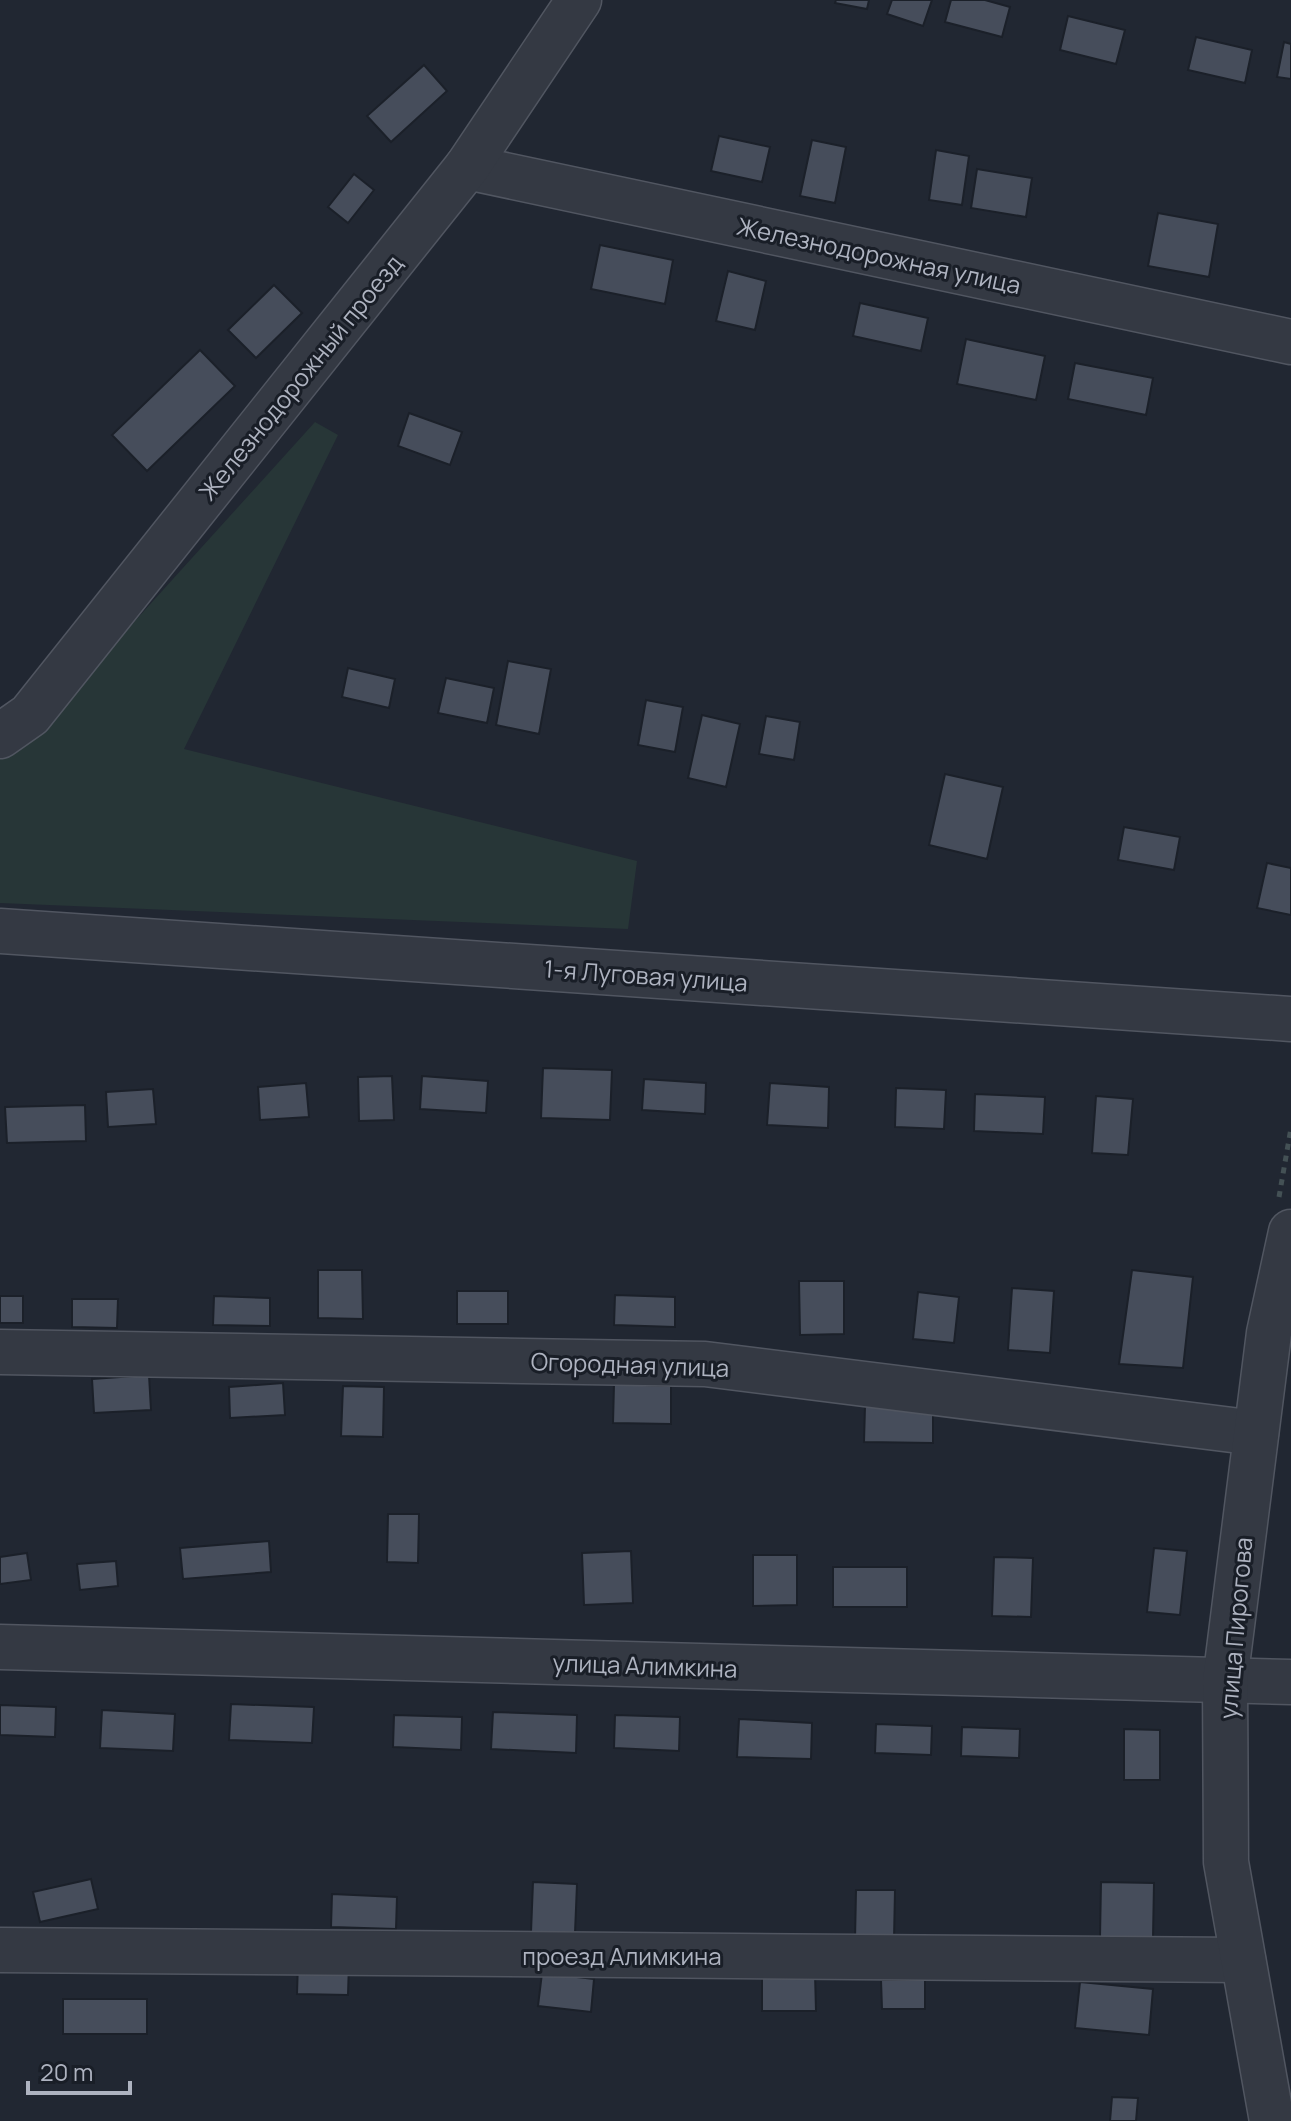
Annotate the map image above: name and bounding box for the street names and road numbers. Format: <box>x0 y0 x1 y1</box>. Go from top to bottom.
street label: Железнодорожная улица <box>734 209 1024 301</box>
street label: Железнодорожный проезд <box>191 247 409 507</box>
street label: 1-я Луговая улица <box>543 951 749 999</box>
street label: Огородная улица <box>530 1344 730 1384</box>
street label: улица Пирогова <box>1211 1536 1259 1720</box>
street label: улица Алимкина <box>552 1645 738 1685</box>
street label: проезд Алимкина <box>522 1939 722 1972</box>

